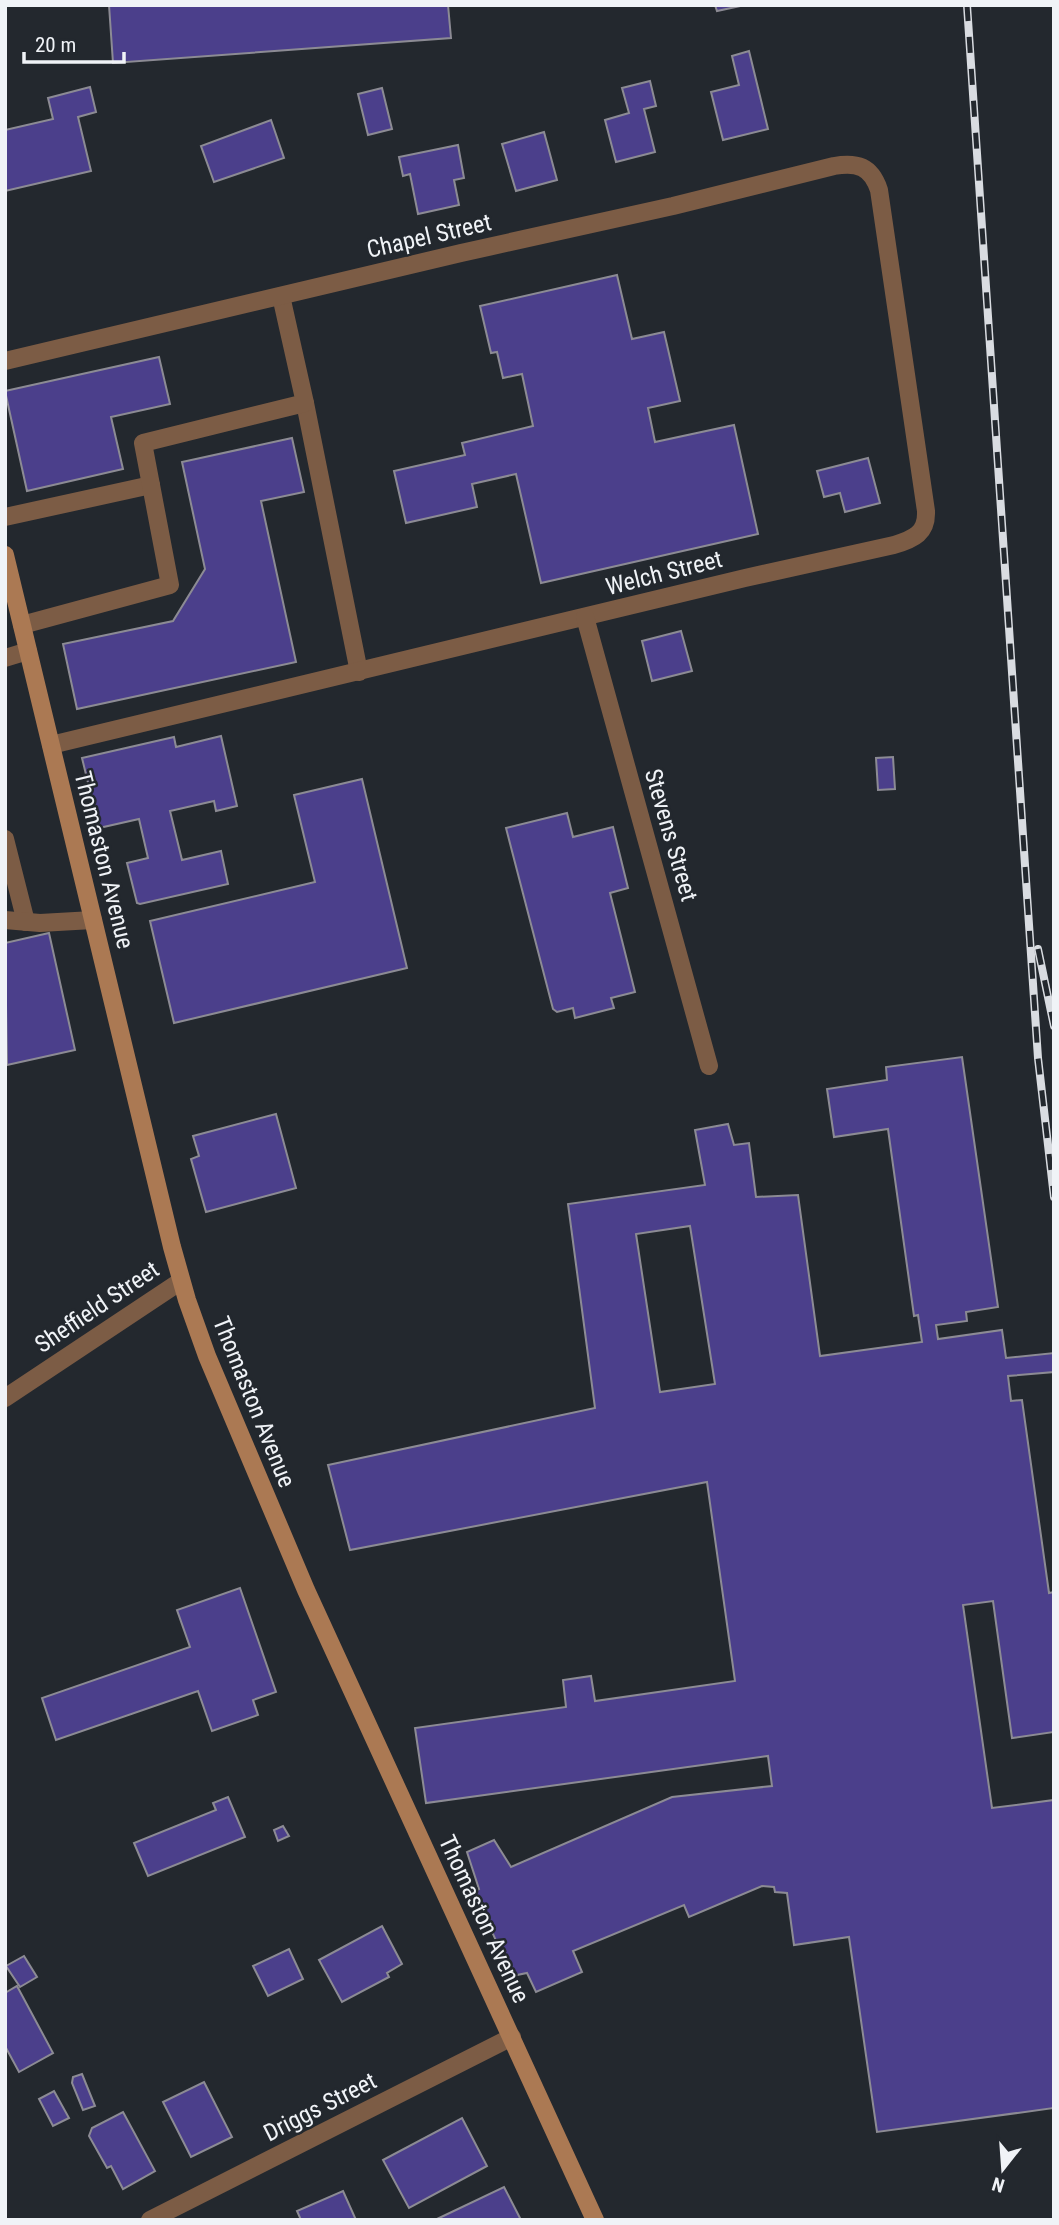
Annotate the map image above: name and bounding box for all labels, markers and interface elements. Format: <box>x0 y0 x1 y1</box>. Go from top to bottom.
scale bar <box>24 21 124 65</box>
text: 20 m <box>35 33 76 57</box>
street label: Chapel Street <box>364 208 494 264</box>
street label: Welch Street <box>603 545 725 601</box>
street label: Stevens Street <box>639 766 703 904</box>
street label: Thomaston Avenue <box>68 768 140 952</box>
street label: Sheffield Street <box>30 1255 164 1359</box>
street label: Thomaston Avenue <box>207 1312 301 1492</box>
street label: Thomaston Avenue <box>433 1831 535 2007</box>
street label: Driggs Street <box>259 2067 381 2147</box>
north arrow <box>968 2134 1038 2204</box>
text: N <box>989 2172 1007 2197</box>

